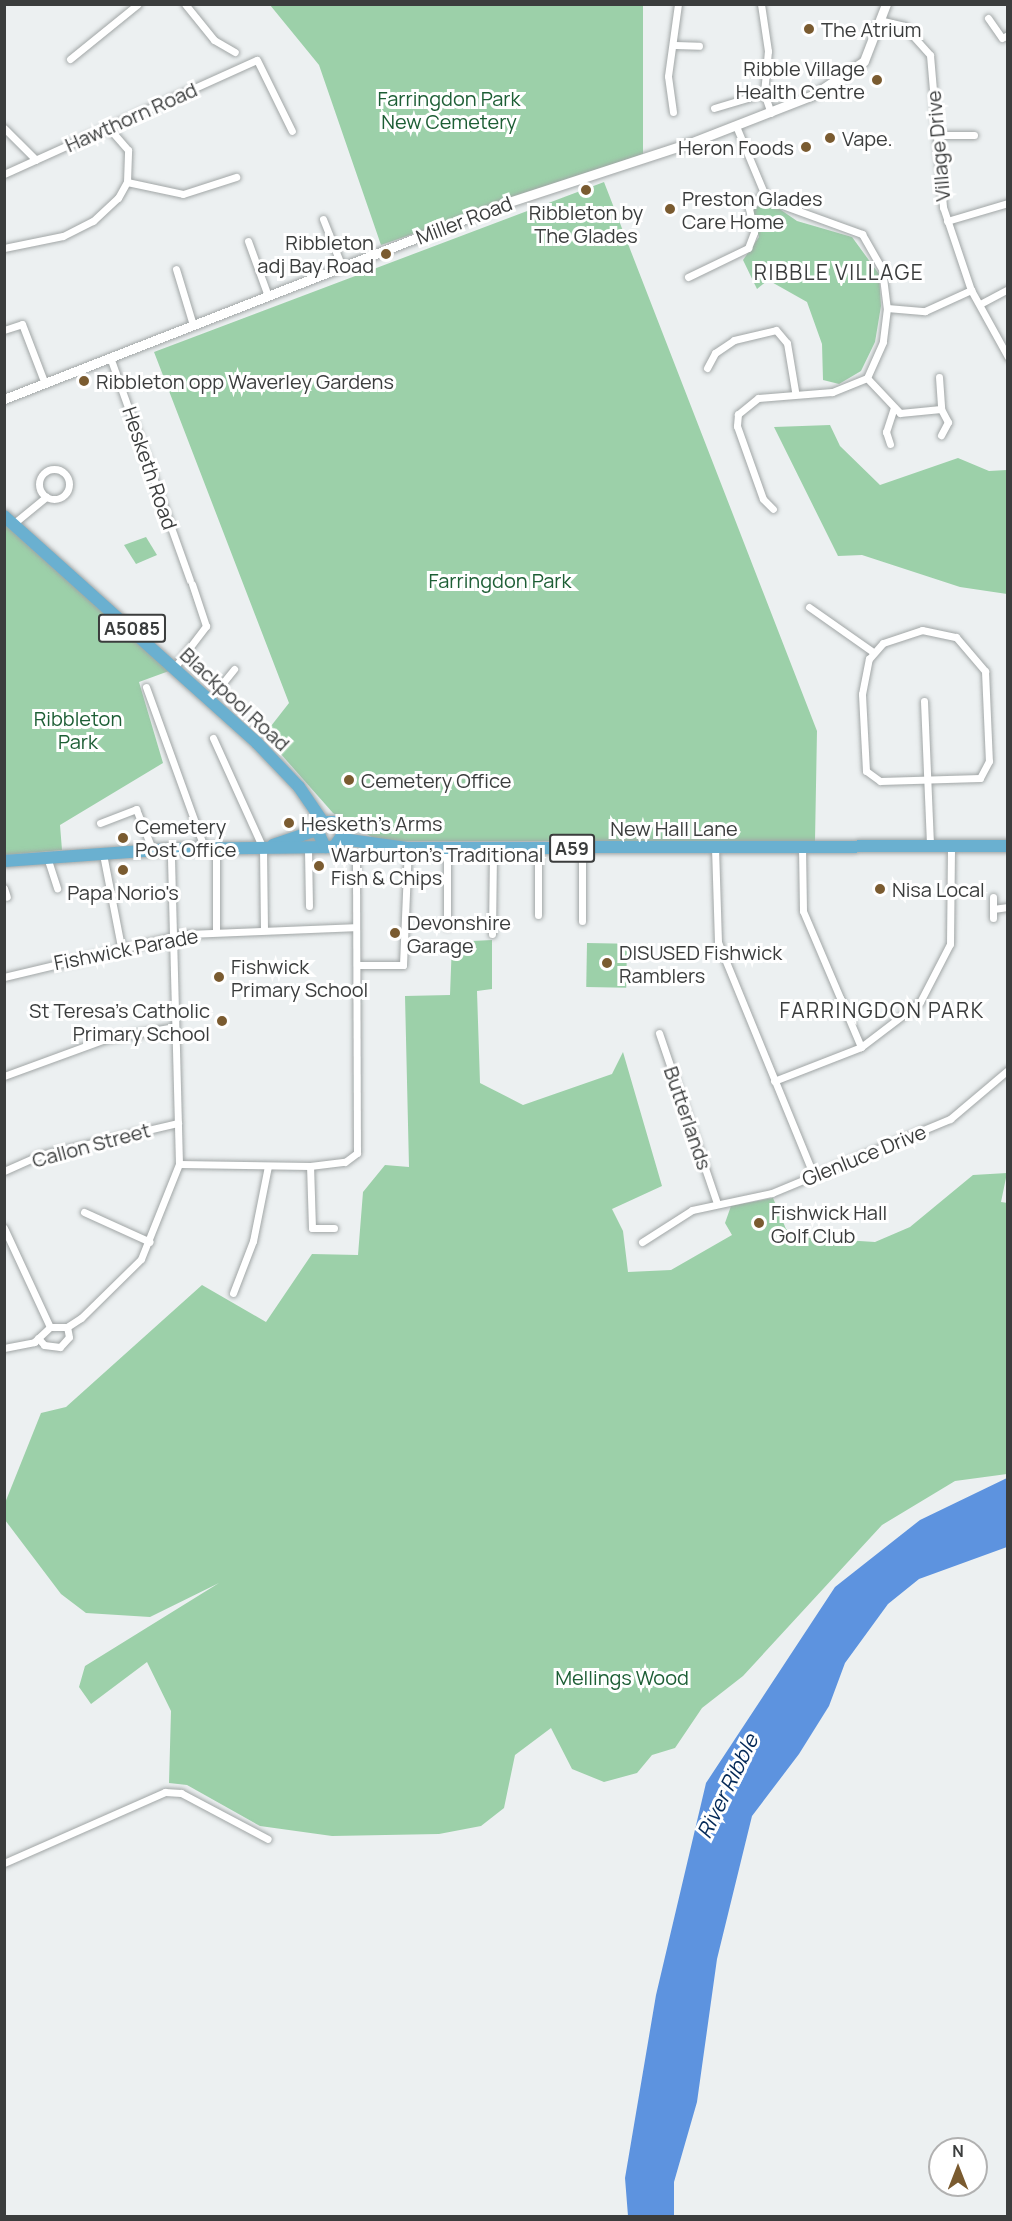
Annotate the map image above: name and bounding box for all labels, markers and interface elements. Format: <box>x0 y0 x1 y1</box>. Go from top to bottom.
place label: The Atrium <box>821 17 921 41</box>
marker: The Atrium <box>802 22 816 36</box>
place label: Ribble Village Health Centre <box>736 56 865 103</box>
marker: Ribble Village Health Centre <box>870 73 884 87</box>
street label: Hawthorn Road <box>61 77 201 157</box>
park label: Farringdon Park New Cemetery <box>377 86 521 133</box>
street label: Village Drive <box>921 90 955 202</box>
place label: Vape. <box>842 126 892 150</box>
marker: Vape. <box>823 131 837 145</box>
place label: Heron Foods <box>678 135 794 159</box>
marker: Heron Foods <box>799 140 813 154</box>
marker: Ribbleton by The Glades <box>579 183 593 197</box>
place label: Preston Glades Care Home <box>682 186 823 233</box>
street label: Miller Road <box>412 191 516 249</box>
place label: Ribbleton by The Glades <box>529 200 643 247</box>
marker: Preston Glades Care Home <box>663 202 677 216</box>
place label: Ribbleton adj Bay Road <box>257 231 374 278</box>
marker: Ribbleton adj Bay Road <box>379 247 393 261</box>
district label: RIBBLE VILLAGE <box>754 259 924 285</box>
place label: Ribbleton opp Waverley Gardens <box>96 369 394 393</box>
marker: Ribbleton opp Waverley Gardens <box>77 374 91 388</box>
street label: Hesketh Road <box>118 403 182 533</box>
park label: Farringdon Park <box>428 568 572 592</box>
road number: A5085 <box>98 613 166 643</box>
street label: Blackpool Road <box>175 642 295 756</box>
park label: Ribbleton Park <box>34 706 122 753</box>
place label: Cemetery Office <box>361 768 511 792</box>
marker: Cemetery Office <box>342 773 356 787</box>
place label: Hesketh's Arms <box>301 811 442 835</box>
place label: Cemetery Post Office <box>135 814 236 861</box>
marker: Hesketh's Arms <box>282 816 296 830</box>
street label: New Hall Lane <box>610 816 738 840</box>
marker: Cemetery Post Office <box>116 831 130 845</box>
road number: A59 <box>548 833 596 863</box>
place label: Warburton's Traditional Fish & Chips <box>331 843 543 890</box>
marker: Warburton's Traditional Fish & Chips <box>312 859 326 873</box>
marker: Papa Norio's <box>116 863 130 877</box>
place label: Nisa Local <box>892 877 985 901</box>
place label: Papa Norio's <box>67 880 179 904</box>
marker: Nisa Local <box>873 882 887 896</box>
place label: Devonshire Garage <box>407 910 511 957</box>
street label: Fishwick Parade <box>52 923 200 975</box>
marker: Devonshire Garage <box>388 926 402 940</box>
place label: DISUSED Fishwick Ramblers <box>619 940 782 987</box>
place label: Fishwick Primary School <box>231 954 368 1001</box>
marker: DISUSED Fishwick Ramblers <box>600 956 614 970</box>
marker: Fishwick Primary School <box>212 970 226 984</box>
district label: FARRINGDON PARK <box>779 997 985 1023</box>
place label: St Teresa's Catholic Primary School <box>29 998 210 1045</box>
marker: St Teresa's Catholic Primary School <box>215 1014 229 1028</box>
street label: Butterlands <box>659 1063 717 1173</box>
street label: Callon Street <box>29 1118 153 1172</box>
street label: Glenluce Drive <box>798 1119 930 1191</box>
place label: Fishwick Hall Golf Club <box>771 1200 887 1247</box>
marker: Fishwick Hall Golf Club <box>752 1216 766 1230</box>
park label: Mellings Wood <box>555 1665 689 1689</box>
water label: River Ribble <box>691 1730 763 1842</box>
north arrow <box>928 2137 988 2197</box>
text: N <box>952 2140 964 2162</box>

